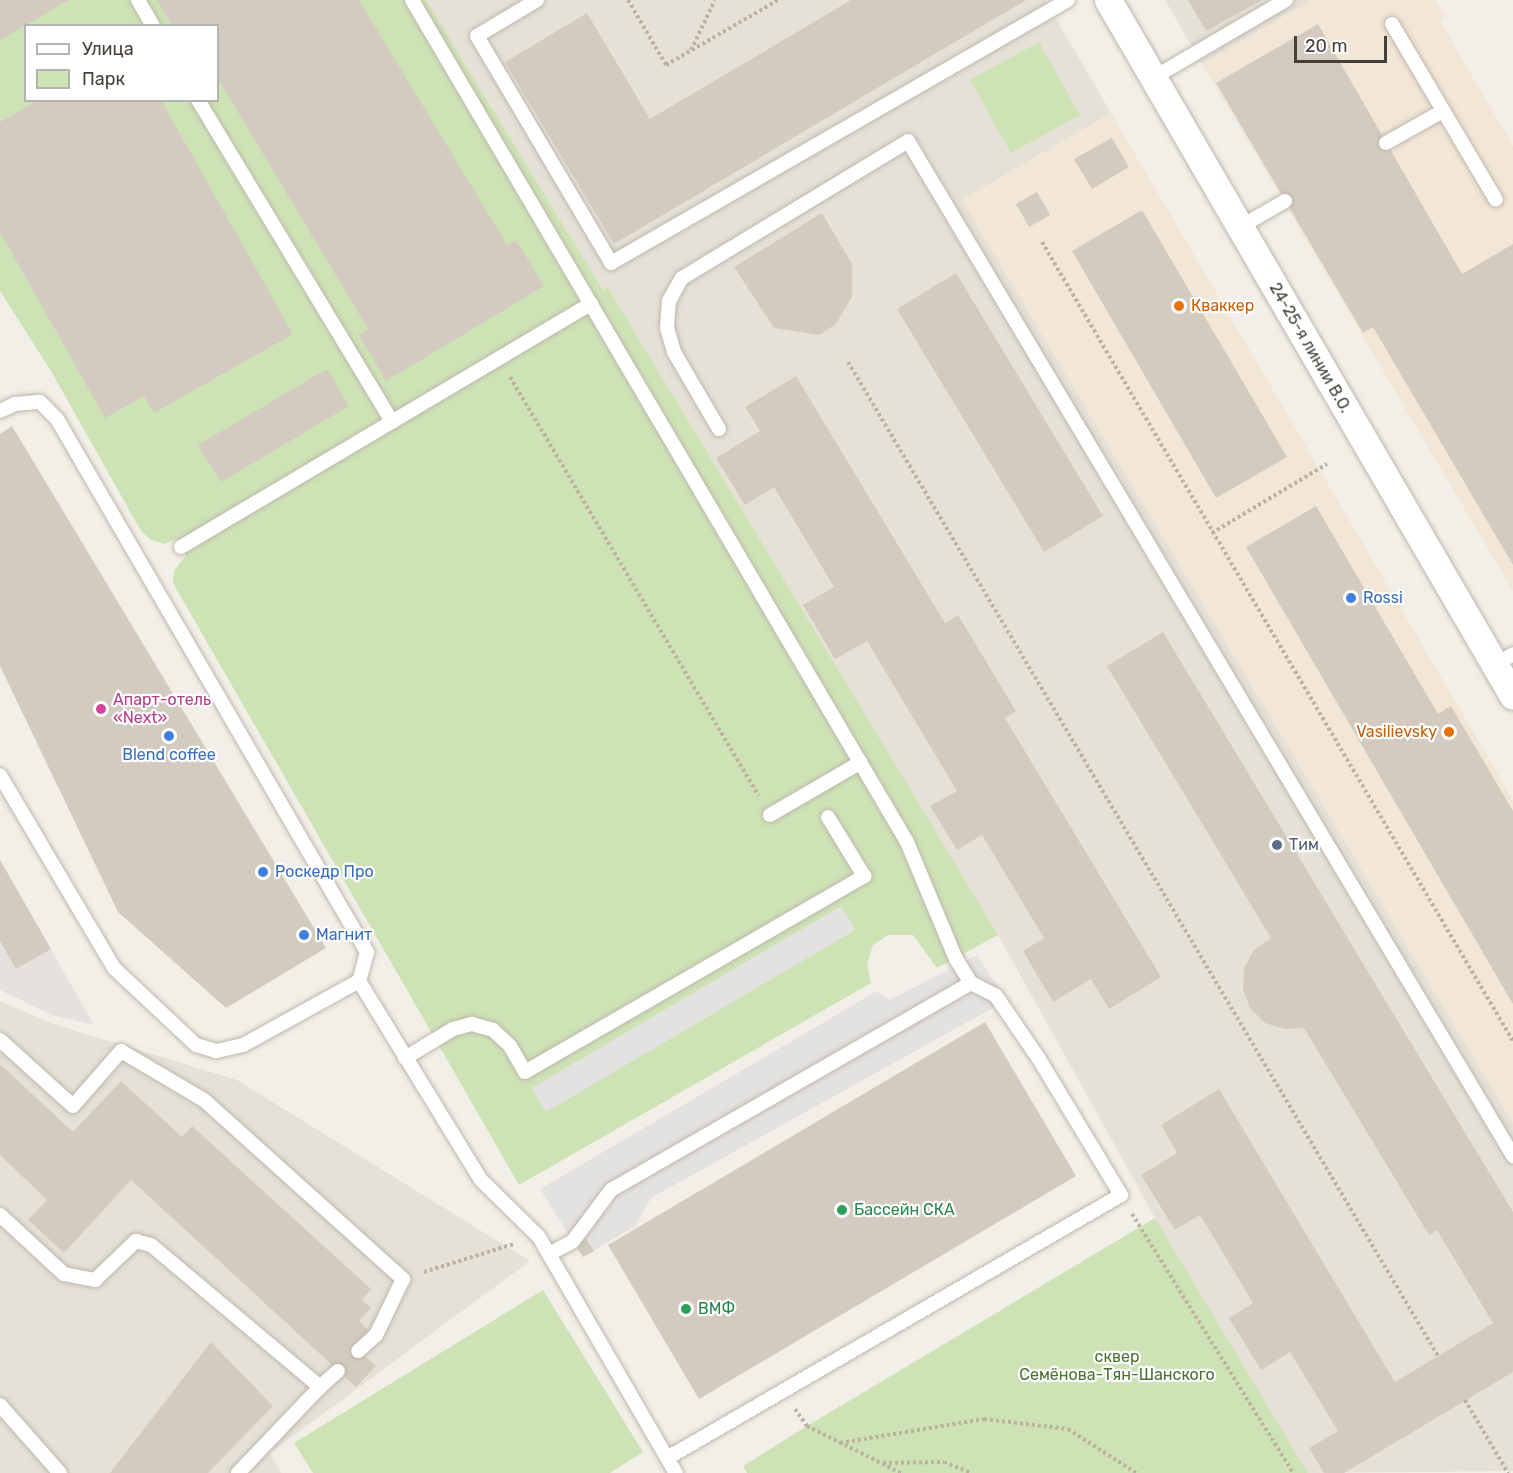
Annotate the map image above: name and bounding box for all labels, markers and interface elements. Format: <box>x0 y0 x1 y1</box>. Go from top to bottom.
legend <box>24 24 219 102</box>
scale bar <box>1297 24 1390 62</box>
text: 20 m <box>1305 35 1347 57</box>
text: Улица <box>82 38 134 60</box>
text: Парк <box>82 68 125 90</box>
street label: 24-25-я линии В.О. <box>1265 280 1355 416</box>
place label: Кваккер <box>1191 296 1254 316</box>
marker: Кваккер <box>1172 299 1186 313</box>
place label: Rossi <box>1363 588 1403 608</box>
marker: Rossi <box>1344 591 1358 605</box>
place label: Апарт-отель «Next» <box>113 690 211 728</box>
marker: Апарт-отель «Next» <box>94 702 108 716</box>
place label: Vasilievsky <box>1356 722 1437 742</box>
marker: Vasilievsky <box>1442 725 1456 739</box>
marker: Blend coffee <box>162 729 176 743</box>
place label: Blend coffee <box>122 745 216 765</box>
place label: Тим <box>1289 835 1319 855</box>
marker: Тим <box>1270 838 1284 852</box>
place label: Роскедр Про <box>275 862 374 882</box>
marker: Роскедр Про <box>256 865 270 879</box>
place label: Магнит <box>316 925 372 945</box>
marker: Магнит <box>297 928 311 942</box>
place label: Бассейн СКА <box>854 1200 955 1220</box>
marker: Бассейн СКА <box>835 1203 849 1217</box>
place label: ВМФ <box>698 1299 735 1319</box>
marker: ВМФ <box>679 1302 693 1316</box>
park label: сквер Семёнова-Тян-Шанского <box>1019 1347 1215 1385</box>

